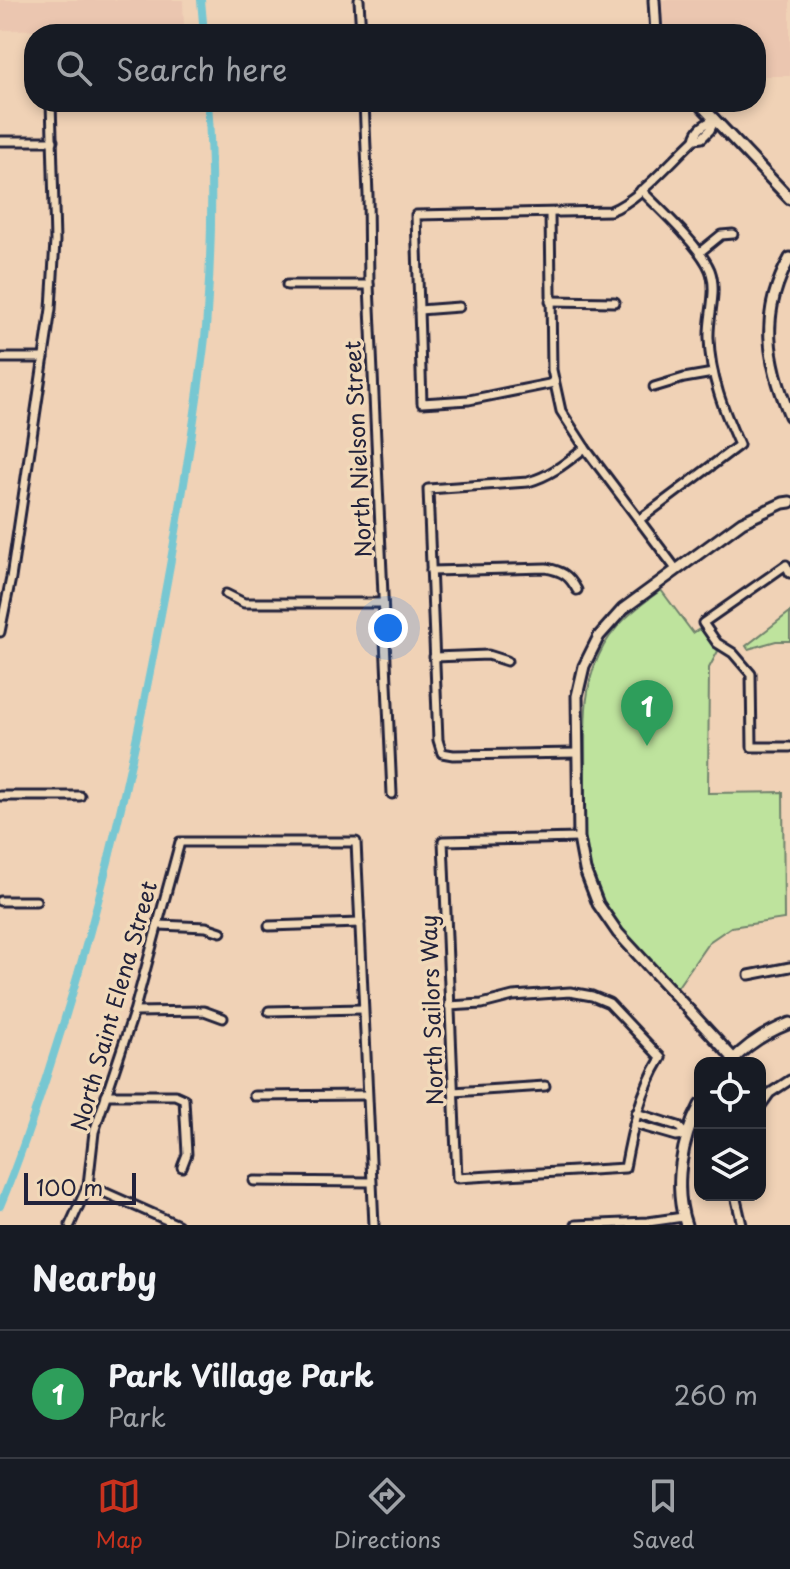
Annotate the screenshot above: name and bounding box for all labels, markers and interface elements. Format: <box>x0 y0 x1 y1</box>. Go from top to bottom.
search box <box>24 24 766 112</box>
icon: search <box>52 46 96 90</box>
text: Search here <box>116 46 288 91</box>
street label: North Nielson Street <box>334 340 379 558</box>
your location <box>368 608 408 648</box>
pin: 1 <box>621 680 673 746</box>
street label: North Saint Elena Street <box>61 877 164 1135</box>
street label: North Sailors Way <box>411 914 450 1106</box>
map controls <box>694 1057 766 1201</box>
button: locate <box>694 1057 766 1129</box>
button: layers <box>694 1129 766 1201</box>
scale bar <box>24 1169 136 1205</box>
text: 100 m <box>36 1170 103 1203</box>
text: Nearby <box>32 1251 157 1303</box>
text: Park Village Park <box>108 1352 374 1397</box>
text: 1 <box>52 1375 64 1414</box>
text: 260 m <box>674 1375 758 1414</box>
text: Park <box>108 1397 166 1436</box>
tab: Map <box>96 1474 143 1555</box>
tab: Directions <box>334 1474 441 1555</box>
tab: Saved <box>632 1474 694 1555</box>

